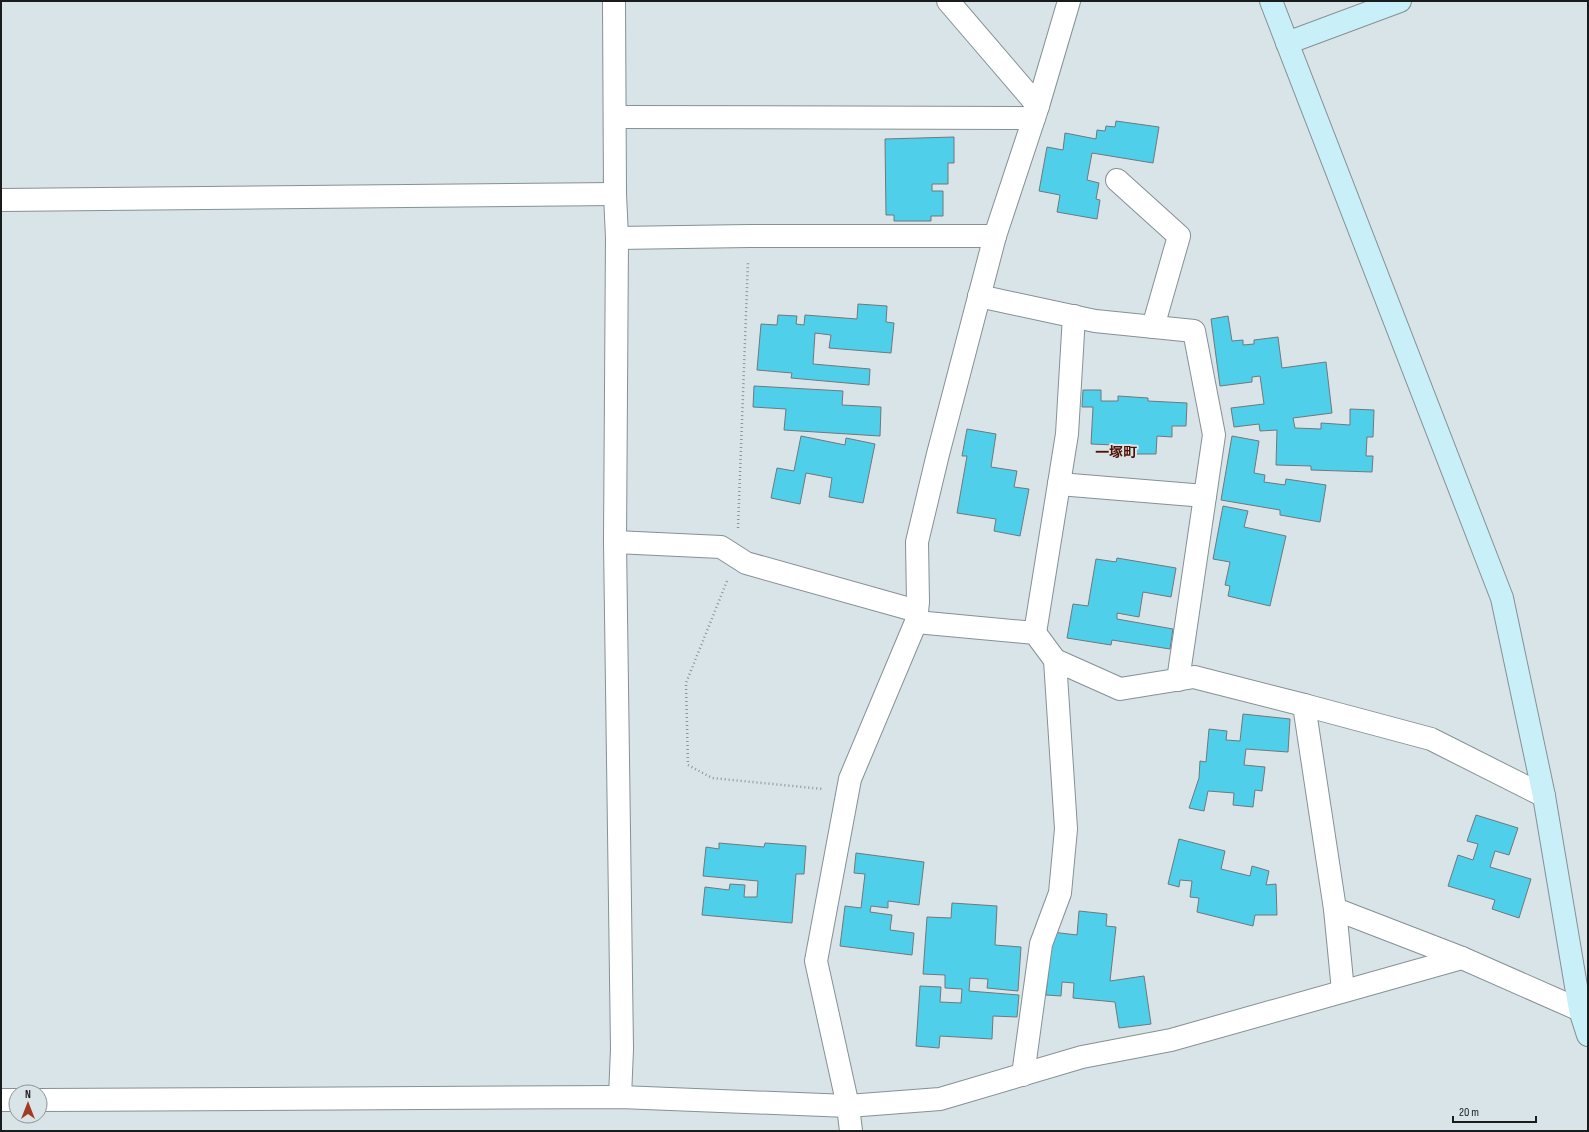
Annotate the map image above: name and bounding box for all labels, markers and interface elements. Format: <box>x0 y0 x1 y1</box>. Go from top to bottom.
district label: 一塚町 <box>1095 444 1137 461</box>
north arrow <box>8 1084 48 1124</box>
text: N <box>25 1088 31 1101</box>
scale bar <box>1453 1098 1536 1124</box>
text: 20 m <box>1459 1105 1479 1120</box>

